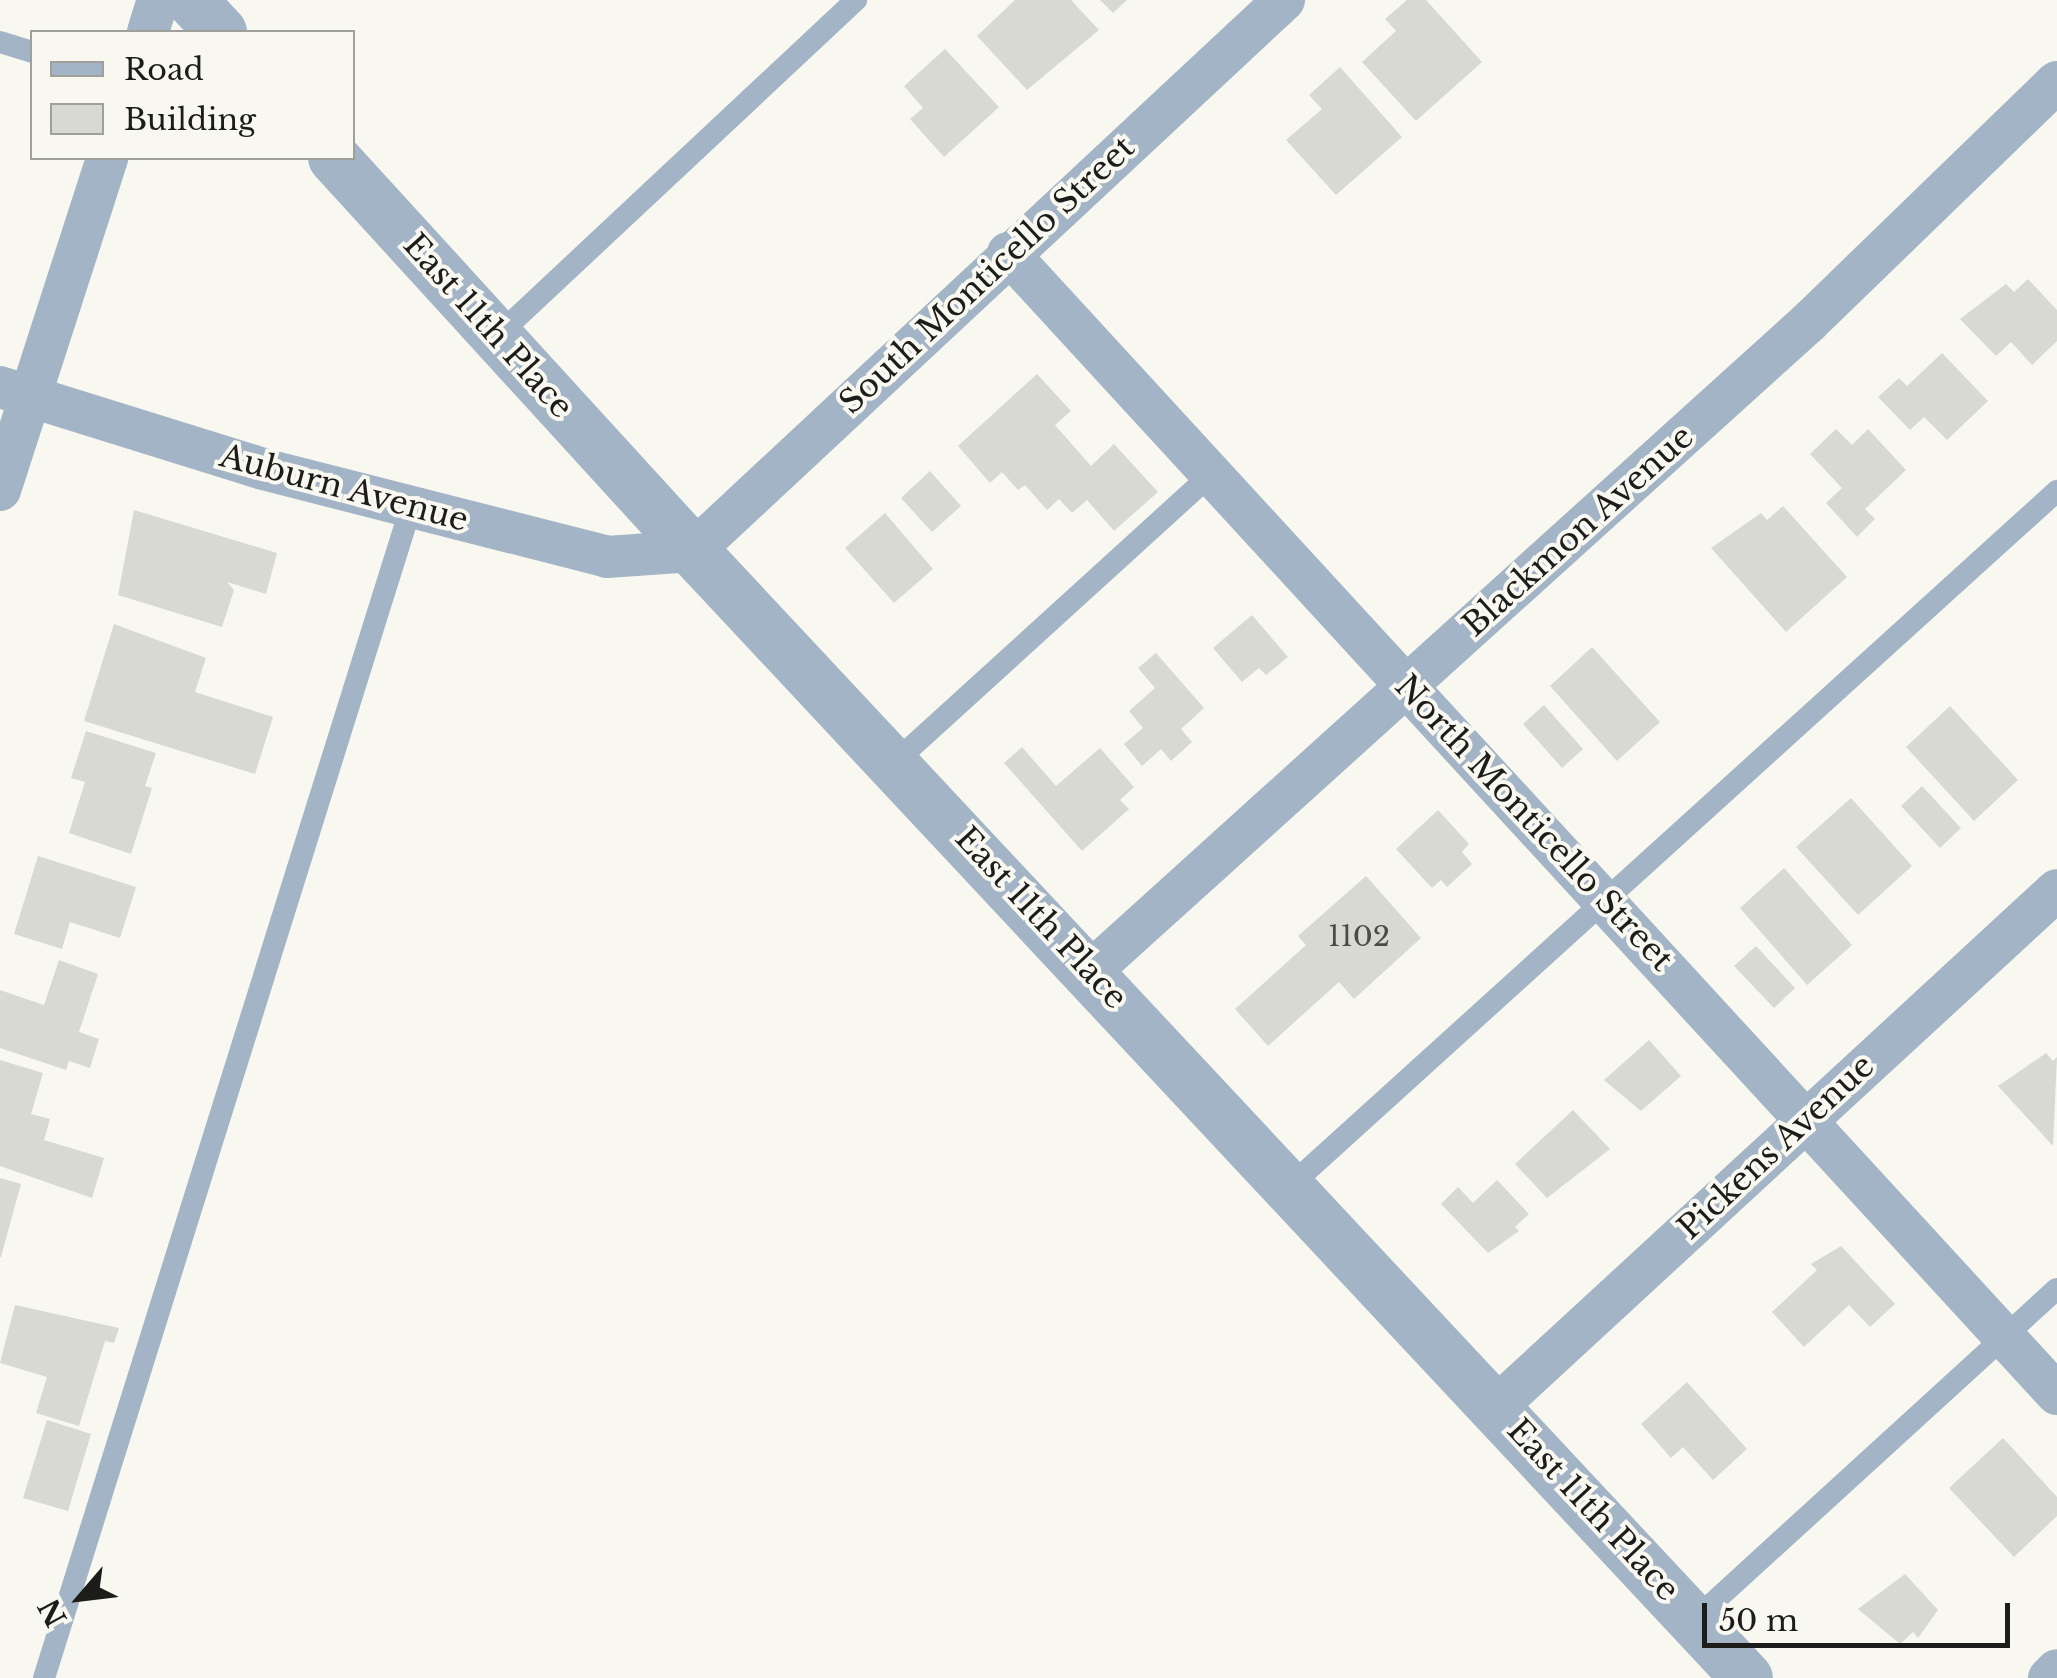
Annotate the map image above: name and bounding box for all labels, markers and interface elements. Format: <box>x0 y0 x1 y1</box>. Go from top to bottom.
legend <box>30 30 355 160</box>
text: Road <box>124 51 204 88</box>
text: Building <box>124 101 256 138</box>
street label: South Monticello Street <box>832 128 1142 422</box>
street label: East 11th Place <box>395 226 581 426</box>
street label: Blackmon Avenue <box>1454 417 1702 645</box>
street label: Auburn Avenue <box>215 436 473 540</box>
street label: North Monticello Street <box>1387 667 1681 979</box>
street label: East 11th Place <box>947 819 1135 1017</box>
house number: 1102 <box>1328 920 1390 954</box>
street label: Pickens Avenue <box>1670 1046 1882 1248</box>
street label: East 11th Place <box>1499 1411 1687 1609</box>
north arrow <box>30 1548 130 1648</box>
scale bar <box>1707 1583 2014 1645</box>
text: N <box>31 1592 75 1632</box>
text: 50 m <box>1719 1602 1798 1639</box>

